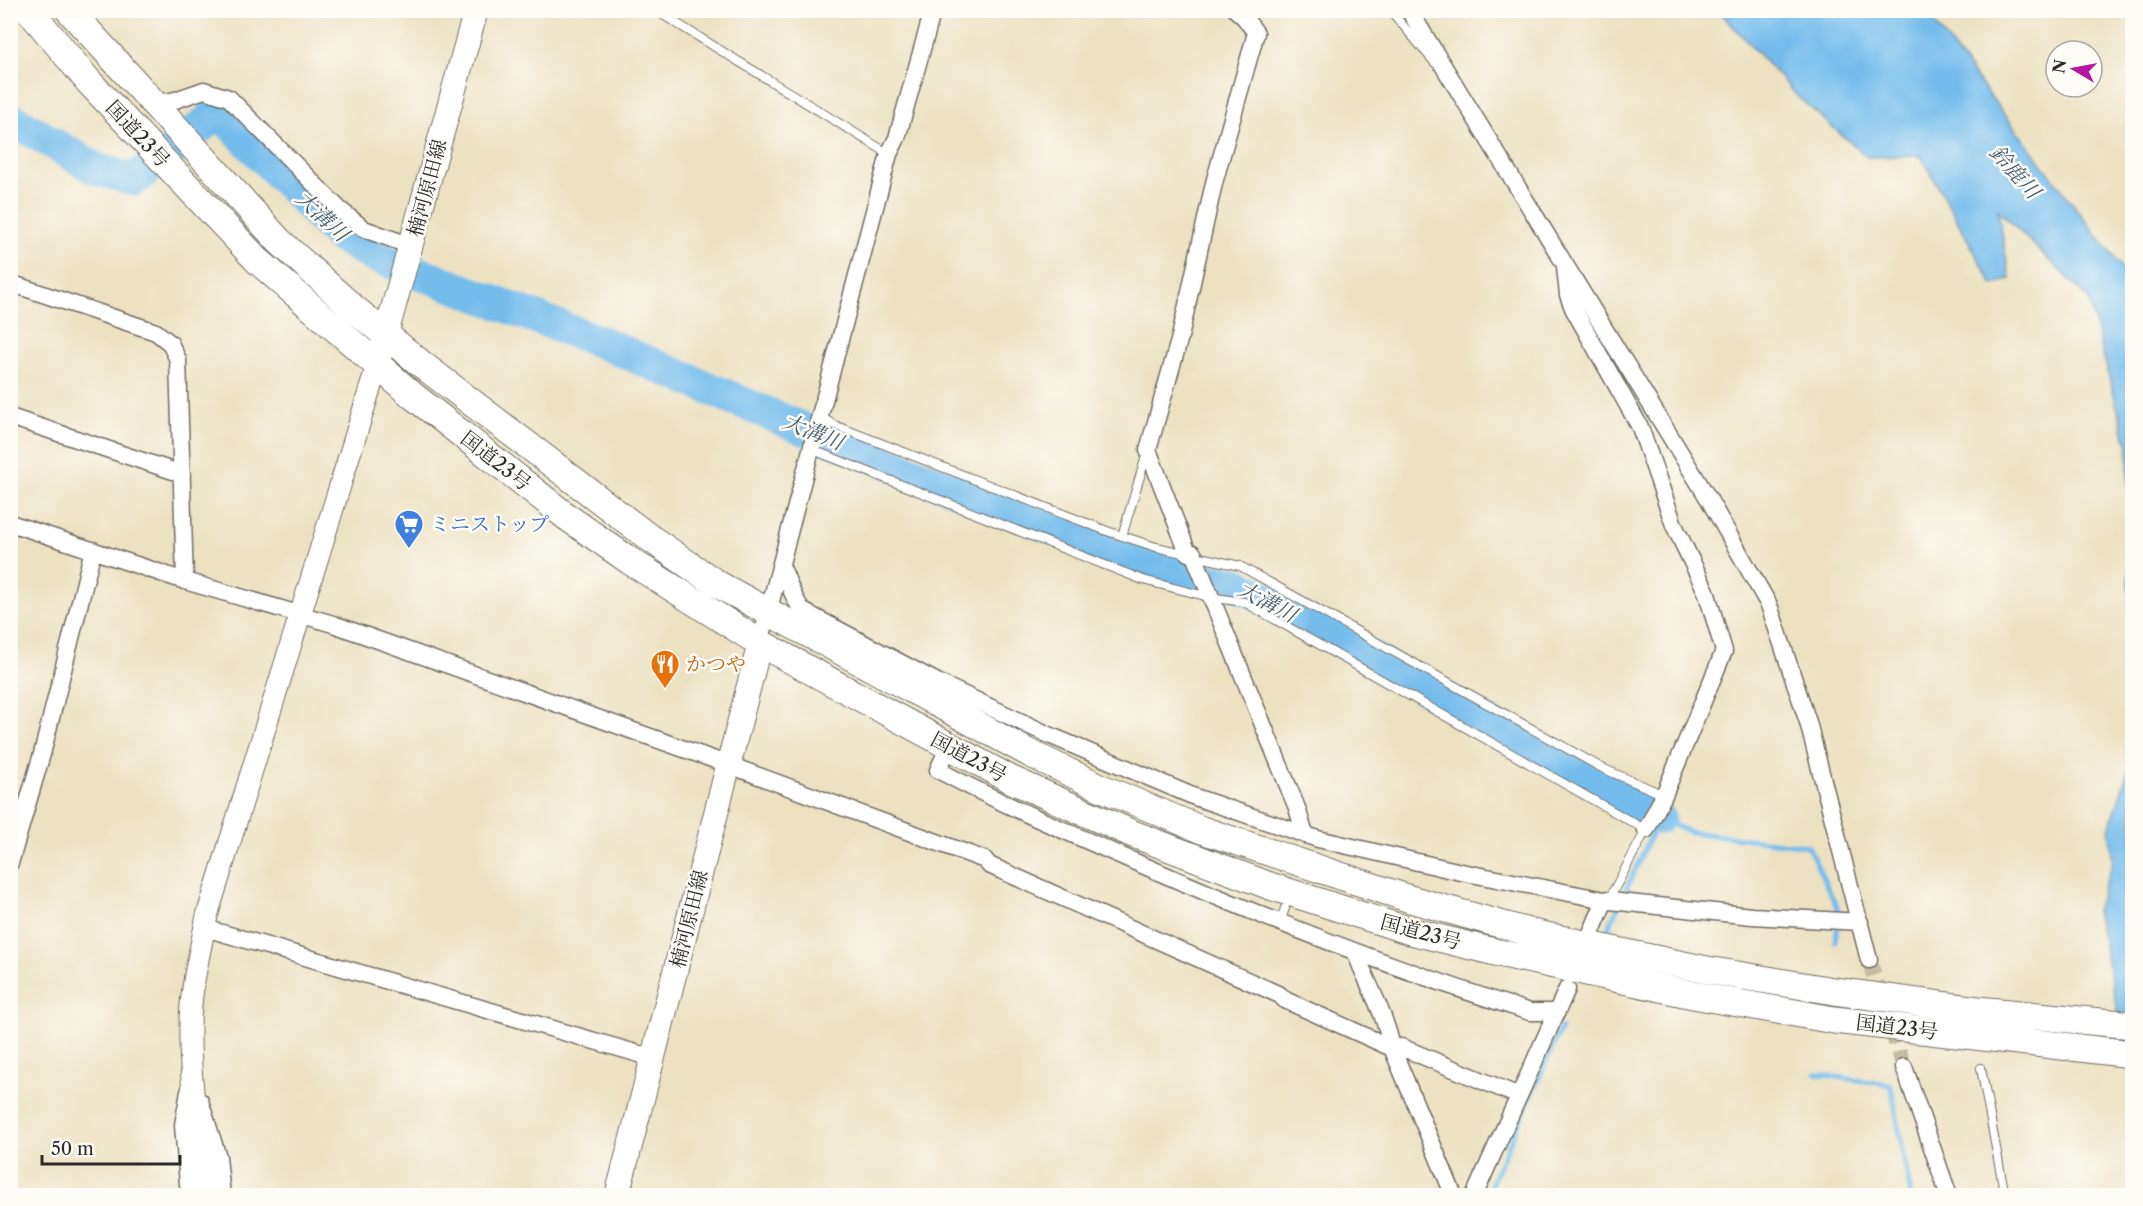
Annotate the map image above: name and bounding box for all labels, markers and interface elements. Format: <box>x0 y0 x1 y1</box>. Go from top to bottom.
north arrow <box>2044 39 2104 99</box>
text: N <box>2048 58 2070 75</box>
street label: 国道23号 <box>101 96 175 172</box>
street label: 楠河原田線 <box>402 137 452 239</box>
water label: 鈴鹿川 <box>1985 140 2047 205</box>
water label: 大溝川 <box>291 185 355 248</box>
water label: 大溝川 <box>779 408 849 456</box>
street label: 国道23号 <box>456 426 536 496</box>
supermarket icon: ミニストップ <box>393 508 425 550</box>
place label: ミニストップ <box>430 512 549 536</box>
water label: 大溝川 <box>1234 576 1303 628</box>
restaurant icon: かつや <box>649 648 681 690</box>
place label: かつや <box>686 652 746 676</box>
street label: 国道23号 <box>927 727 1011 787</box>
street label: 楠河原田線 <box>665 868 713 970</box>
street label: 国道23号 <box>1378 910 1464 954</box>
street label: 国道23号 <box>1855 1010 1939 1044</box>
scale bar <box>42 1128 180 1166</box>
text: 50 m <box>51 1138 94 1160</box>

